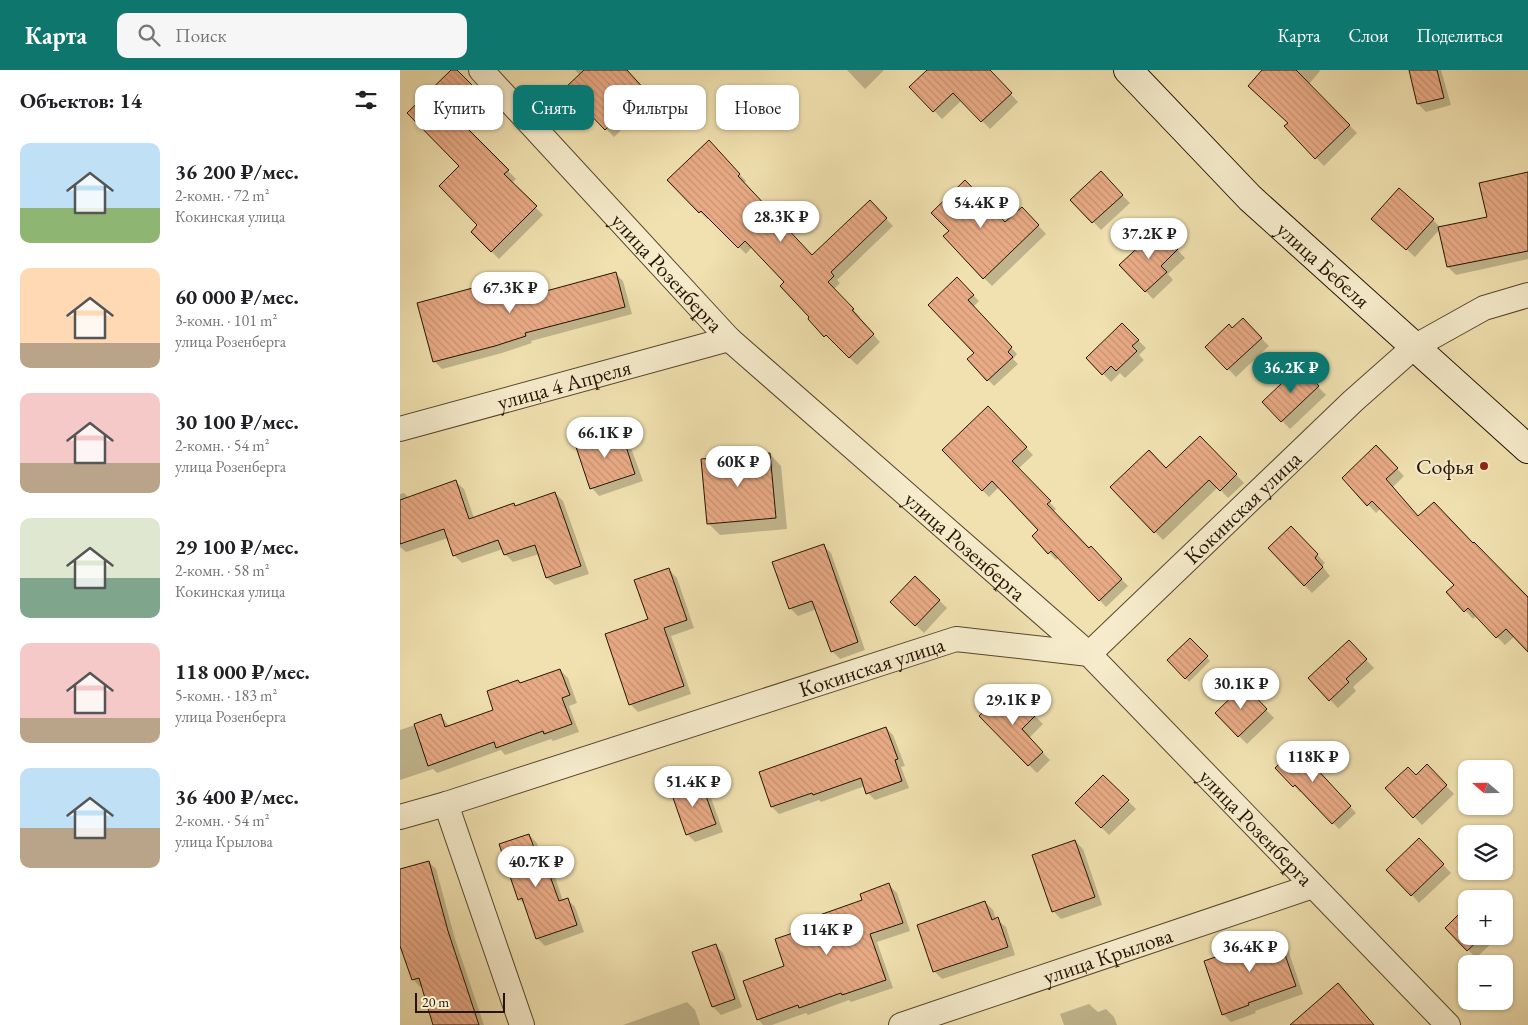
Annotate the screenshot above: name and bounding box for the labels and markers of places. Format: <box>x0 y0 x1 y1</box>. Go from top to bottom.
pin: 54.4K ₽ <box>935 186 1027 229</box>
pin: 28.3K ₽ <box>735 200 827 243</box>
pin: 37.2K ₽ <box>1103 218 1195 260</box>
pin: 67.3K ₽ <box>464 272 556 314</box>
pin: 36.2K ₽ <box>1245 352 1337 394</box>
pin: 66.1K ₽ <box>559 416 651 459</box>
pin: 60K ₽ <box>703 446 773 488</box>
place label: Софья <box>1416 452 1474 481</box>
marker: Софья <box>1478 460 1490 472</box>
pin: 30.1K ₽ <box>1195 668 1287 710</box>
pin: 29.1K ₽ <box>967 684 1059 726</box>
pin: 118K ₽ <box>1272 740 1354 783</box>
pin: 51.4K ₽ <box>647 766 739 808</box>
pin: 40.7K ₽ <box>490 846 582 888</box>
pin: 114K ₽ <box>786 914 868 956</box>
pin: 36.4K ₽ <box>1204 930 1296 973</box>

